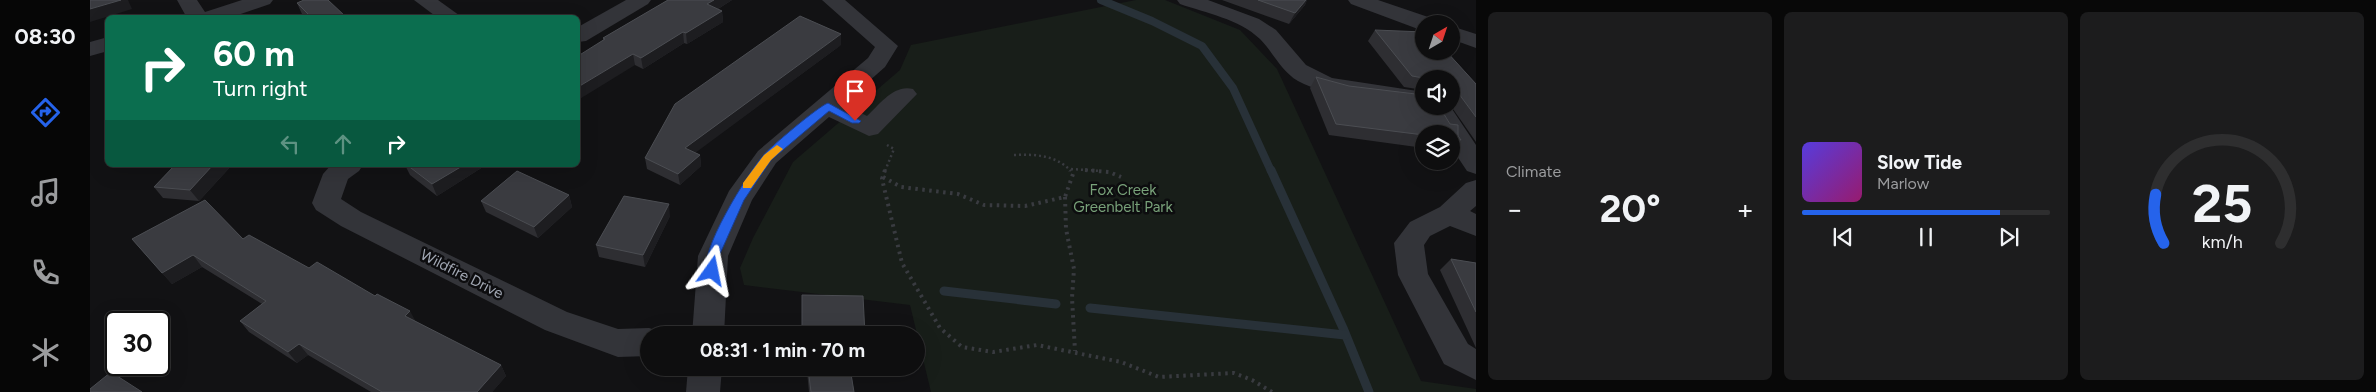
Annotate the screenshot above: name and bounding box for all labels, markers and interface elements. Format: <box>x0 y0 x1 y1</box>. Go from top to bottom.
north arrow <box>1415 15 1460 60</box>
map controls <box>1415 15 1460 170</box>
text: 08:30 <box>15 23 75 50</box>
text: 60 m <box>213 33 295 75</box>
icon: right <box>130 35 195 100</box>
pin <box>834 70 876 121</box>
button: sound <box>1415 70 1460 115</box>
text: Turn right <box>213 75 308 102</box>
icon: arrive <box>841 77 869 105</box>
icon: directions <box>28 95 63 130</box>
button: layers <box>1415 125 1460 170</box>
icon: left <box>276 130 304 158</box>
icon: ahead <box>329 130 357 158</box>
icon: right <box>382 130 410 158</box>
text: Slow Tide <box>1877 151 1962 174</box>
text: Climate <box>1506 162 1561 181</box>
text: 25 <box>2192 173 2252 235</box>
text: Marlow <box>1877 174 1929 193</box>
icon: music <box>28 175 63 210</box>
park label: Fox Creek Greenbelt Park <box>1073 181 1173 216</box>
text: 20° <box>1600 186 1661 232</box>
text: − <box>1506 192 1523 226</box>
text: + <box>1737 192 1754 226</box>
icon: previous <box>1829 223 1857 251</box>
icon: pause <box>1912 223 1940 251</box>
icon: next <box>1995 223 2023 251</box>
text: km/h <box>2202 231 2242 252</box>
position arrow <box>685 244 737 296</box>
street label: Wildfire Drive <box>418 245 506 303</box>
icon: phone <box>28 255 63 290</box>
speed limit sign: 30 <box>105 311 170 376</box>
icon: climate <box>28 335 63 370</box>
text: 08:31 · 1 min · 70 m <box>700 339 865 362</box>

